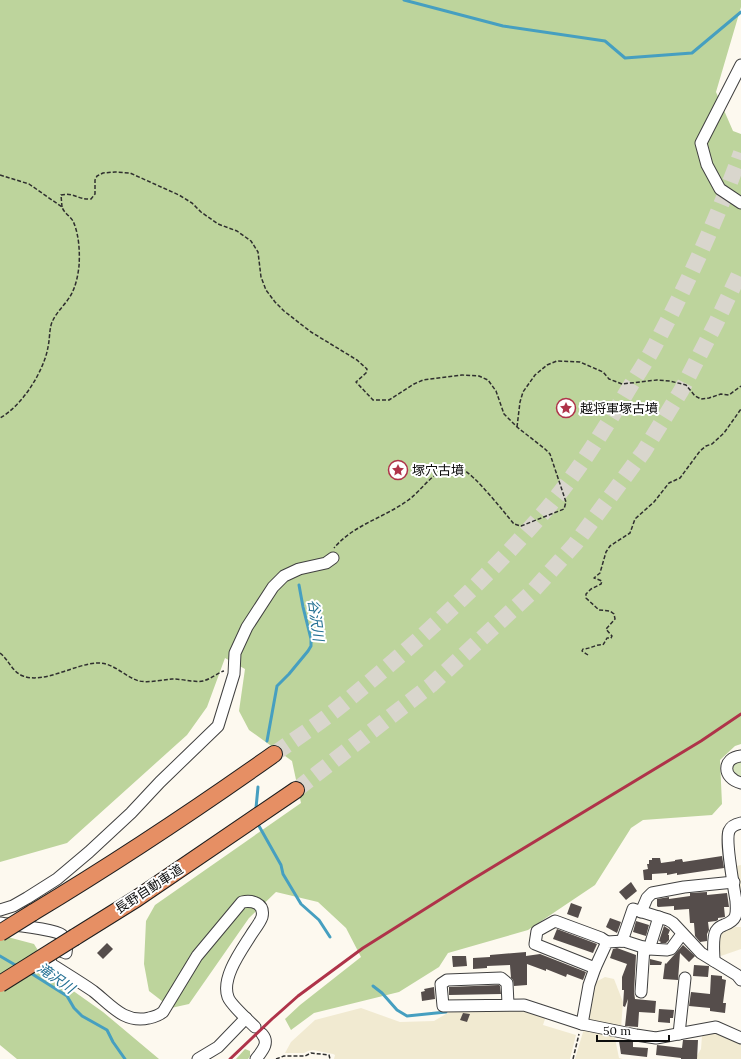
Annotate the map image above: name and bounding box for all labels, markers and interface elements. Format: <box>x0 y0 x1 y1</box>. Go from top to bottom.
place icon: 越将軍塚古墳 <box>555 397 577 419</box>
place label: 越将軍塚古墳 <box>580 400 658 417</box>
place icon: 塚穴古墳 <box>387 459 409 481</box>
place label: 塚穴古墳 <box>412 462 464 479</box>
water label: 谷沢川 <box>304 598 328 644</box>
street label: 長野自動車道 <box>112 861 186 917</box>
water label: 滝沢川 <box>34 959 80 999</box>
scale bar <box>597 1017 669 1043</box>
text: 50 m <box>603 1023 631 1038</box>

